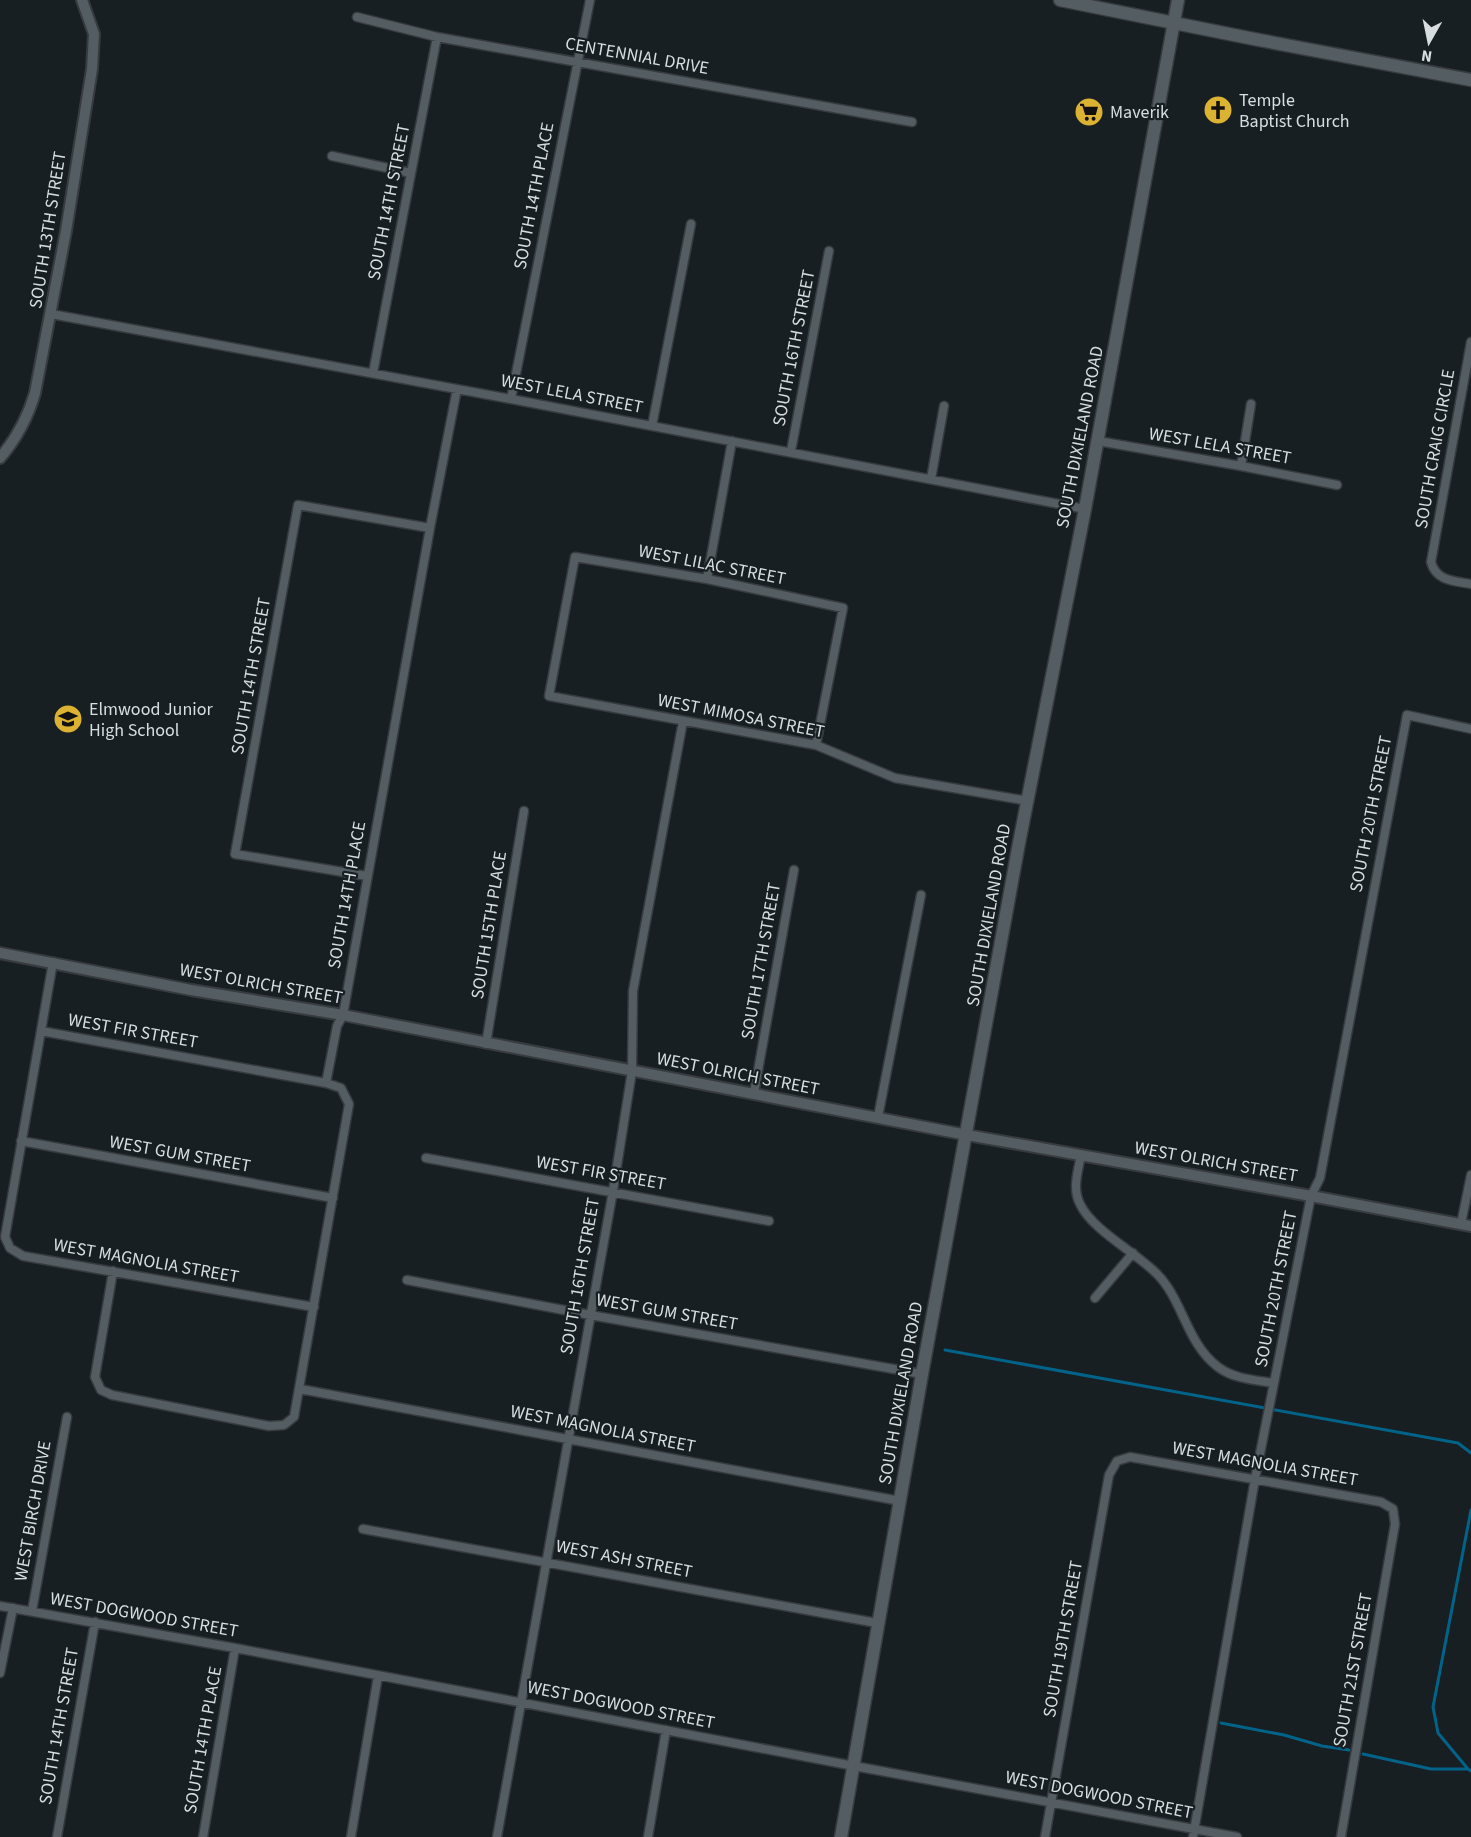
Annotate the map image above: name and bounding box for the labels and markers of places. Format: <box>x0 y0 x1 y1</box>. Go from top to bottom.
place label: Temple Baptist Church <box>1239 88 1350 134</box>
church icon: Temple Baptist Church <box>1202 94 1234 126</box>
supermarket icon: Maverik <box>1073 96 1105 128</box>
place label: Maverik <box>1110 100 1169 125</box>
place label: Elmwood Junior High School <box>89 697 213 743</box>
school or university icon: Elmwood Junior High School <box>52 703 84 735</box>

